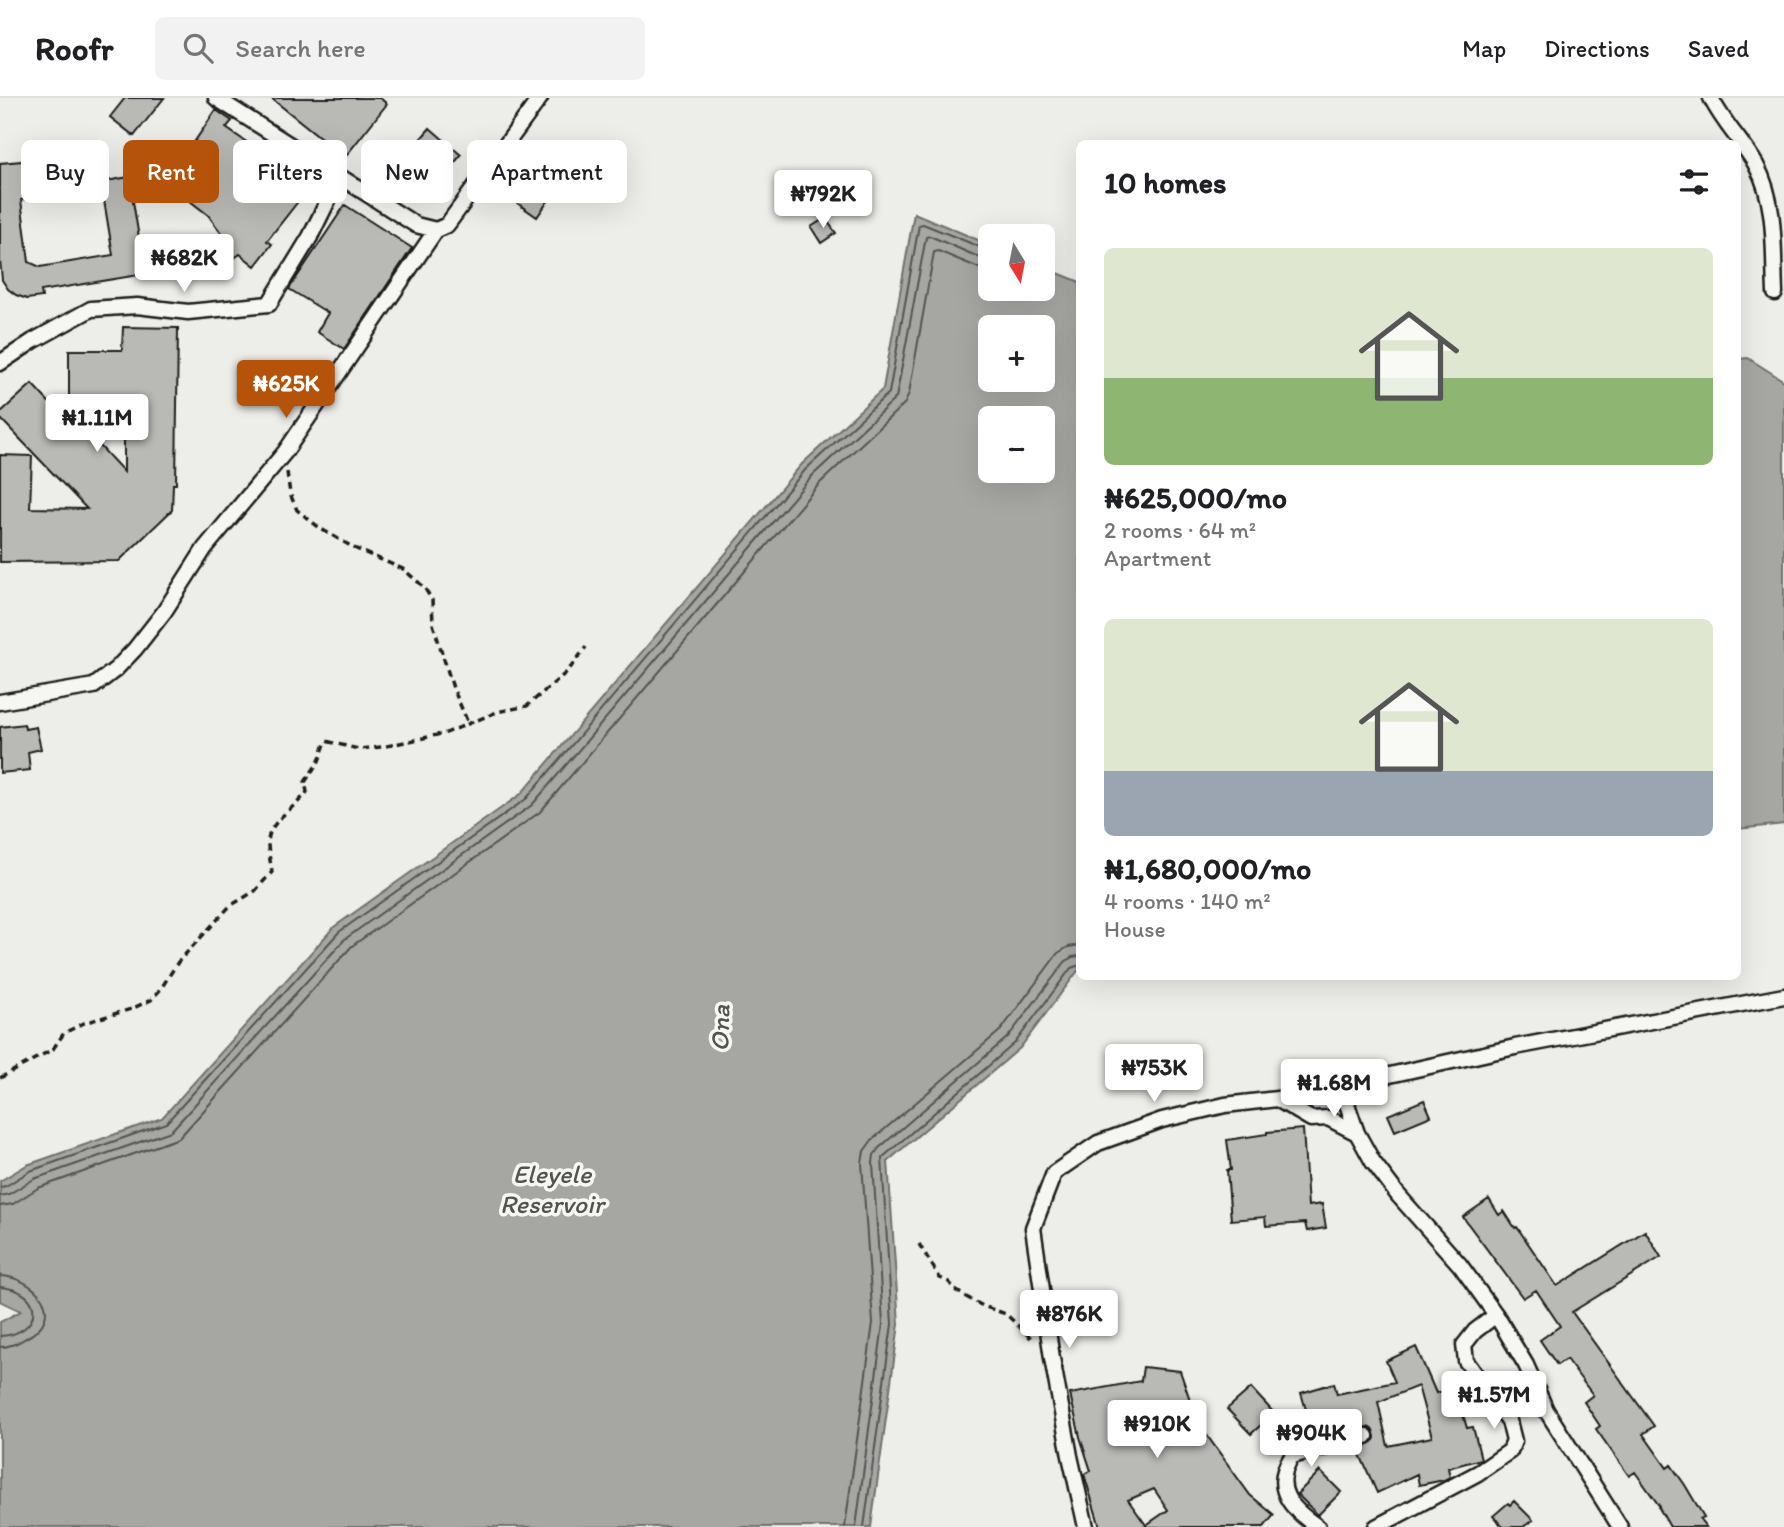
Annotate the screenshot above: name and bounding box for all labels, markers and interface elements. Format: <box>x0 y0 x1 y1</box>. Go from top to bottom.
search box <box>155 17 645 80</box>
text: Roofr <box>35 29 113 68</box>
icon: search <box>179 29 217 67</box>
text: Search here <box>235 32 366 64</box>
text: Map <box>1462 34 1506 63</box>
text: Directions <box>1544 34 1650 63</box>
text: Saved <box>1688 34 1749 63</box>
chip: Buy <box>21 140 109 203</box>
chip: Rent <box>123 140 219 203</box>
chip: Filters <box>233 140 347 203</box>
chip: New <box>361 140 453 203</box>
chip: Apartment <box>467 140 627 203</box>
icon: filters <box>1675 163 1713 201</box>
text: 10 homes <box>1104 164 1227 201</box>
pin: ₦792K <box>774 170 872 230</box>
text: ₦792K <box>790 179 856 207</box>
north arrow <box>978 224 1055 301</box>
map controls <box>978 224 1055 483</box>
pin: ₦682K <box>135 234 233 294</box>
text: ₦682K <box>151 243 217 271</box>
icon: home <box>1346 293 1472 419</box>
button: + <box>978 315 1055 392</box>
pin: ₦625K <box>237 360 335 420</box>
text: ₦625K <box>253 369 319 397</box>
pin: ₦1.11M <box>40 394 154 454</box>
text: ₦1.11M <box>61 403 133 431</box>
button: − <box>978 406 1055 483</box>
text: ₦625,000/mo <box>1104 479 1287 516</box>
text: 2 rooms · 64 m² <box>1104 516 1256 544</box>
text: Apartment <box>1104 544 1211 572</box>
icon: home <box>1346 664 1472 790</box>
text: ₦1,680,000/mo <box>1104 850 1311 887</box>
text: 4 rooms · 140 m² <box>1104 887 1271 915</box>
text: House <box>1104 915 1166 943</box>
water label: Ona <box>704 1004 736 1052</box>
pin: ₦753K <box>1105 1044 1203 1104</box>
text: ₦753K <box>1121 1053 1187 1081</box>
pin: ₦1.68M <box>1277 1060 1391 1119</box>
text: ₦1.68M <box>1297 1068 1371 1096</box>
water label: Eleyele Reservoir <box>500 1158 607 1220</box>
pin: ₦876K <box>1020 1290 1118 1350</box>
text: ₦876K <box>1036 1299 1102 1327</box>
pin: ₦1.57M <box>1437 1372 1551 1431</box>
text: ₦1.57M <box>1457 1380 1531 1408</box>
pin: ₦910K <box>1108 1400 1206 1460</box>
text: ₦910K <box>1124 1409 1190 1437</box>
pin: ₦904K <box>1262 1410 1360 1469</box>
text: ₦904K <box>1276 1418 1346 1446</box>

